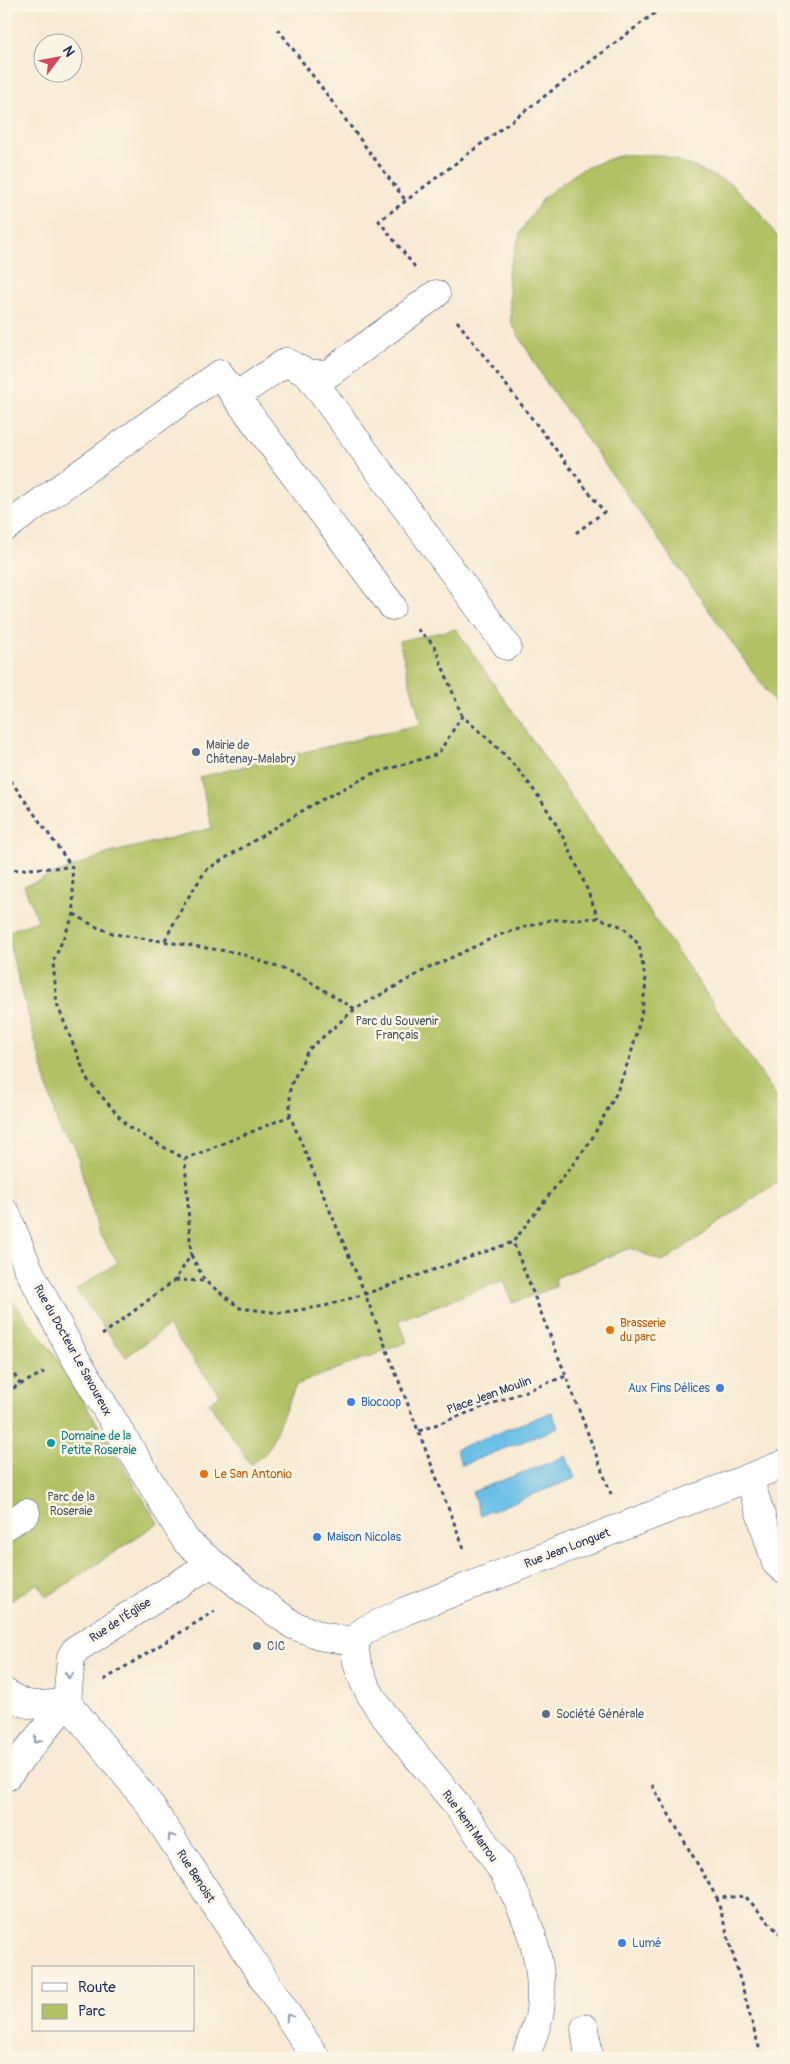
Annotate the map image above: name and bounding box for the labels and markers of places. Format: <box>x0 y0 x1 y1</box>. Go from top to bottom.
place label: Mairie de Châtenay-Malabry <box>206 738 296 767</box>
marker: Mairie de Châtenay-Malabry <box>190 746 202 758</box>
place label: Brasserie du parc <box>620 1316 666 1345</box>
marker: Brasserie du parc <box>604 1324 616 1336</box>
place label: Aux Fins Délices <box>628 1381 711 1396</box>
marker: Aux Fins Délices <box>714 1382 726 1394</box>
place label: Biocoop <box>361 1395 401 1410</box>
marker: Biocoop <box>345 1396 357 1408</box>
place label: Domaine de la Petite Roseraie <box>61 1429 137 1458</box>
marker: Domaine de la Petite Roseraie <box>45 1437 57 1449</box>
place label: Le San Antonio <box>214 1467 292 1482</box>
marker: Le San Antonio <box>198 1468 210 1480</box>
place label: Maison Nicolas <box>327 1530 402 1545</box>
marker: Maison Nicolas <box>311 1531 323 1543</box>
place label: CIC <box>267 1639 285 1654</box>
marker: CIC <box>251 1640 263 1652</box>
place label: Société Générale <box>556 1707 644 1722</box>
marker: Société Générale <box>540 1708 552 1720</box>
place label: Lumé <box>632 1936 661 1951</box>
marker: Lumé <box>616 1937 628 1949</box>

